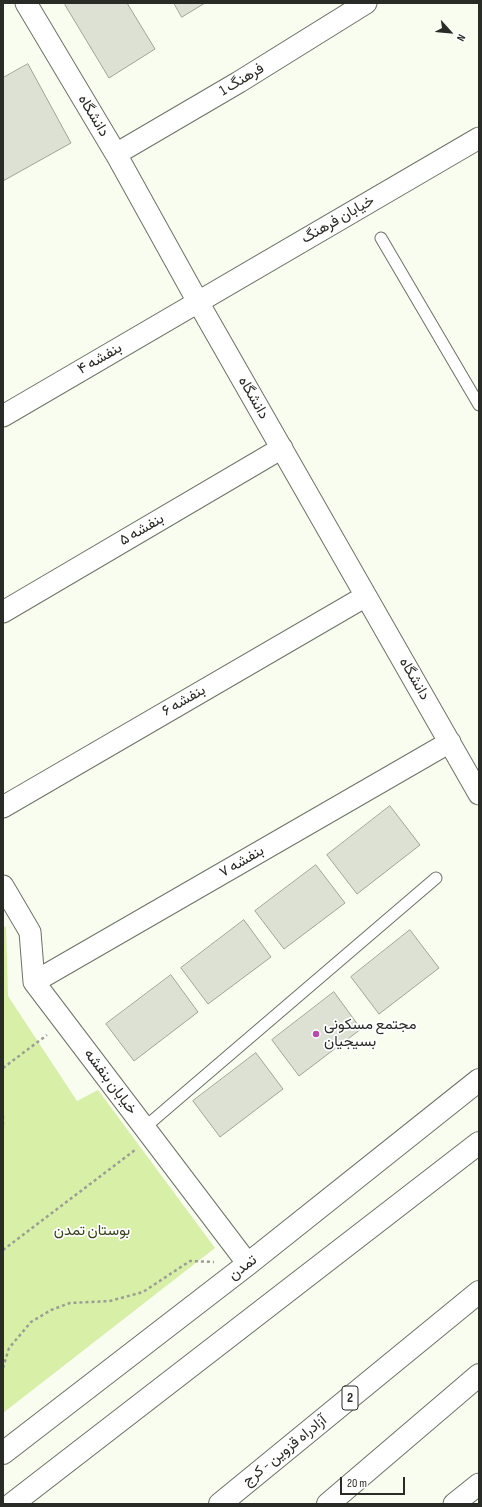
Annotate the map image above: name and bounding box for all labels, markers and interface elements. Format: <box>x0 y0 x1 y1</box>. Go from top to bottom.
north arrow <box>430 12 470 52</box>
text: N <box>454 32 468 43</box>
street label: فرهنگ 1 <box>216 60 268 100</box>
street label: دانشگاه <box>73 92 113 140</box>
street label: خیابان فرهنگ <box>298 192 378 248</box>
street label: بنفشه ۴ <box>75 339 125 379</box>
street label: دانشگاه <box>234 374 272 422</box>
street label: بنفشه ۵ <box>116 510 168 550</box>
street label: دانشگاه <box>395 655 433 703</box>
street label: بنفشه ۶ <box>159 681 209 721</box>
street label: بنفشه ۷ <box>216 842 268 882</box>
place label: مجتمع مسکونی بسیجیان <box>324 1016 417 1051</box>
marker: مجتمع مسکونی بسیجیان <box>311 1029 321 1039</box>
street label: خیابان بنفشه <box>79 1046 141 1118</box>
park label: بوستان تمدن <box>54 1222 130 1240</box>
street label: تمدن <box>225 1251 261 1285</box>
road number: 2 <box>342 1386 358 1410</box>
street label: آزادراه قزوین - کرج <box>239 1412 331 1490</box>
scale bar <box>342 1469 407 1495</box>
text: 20 m <box>347 1476 367 1491</box>

